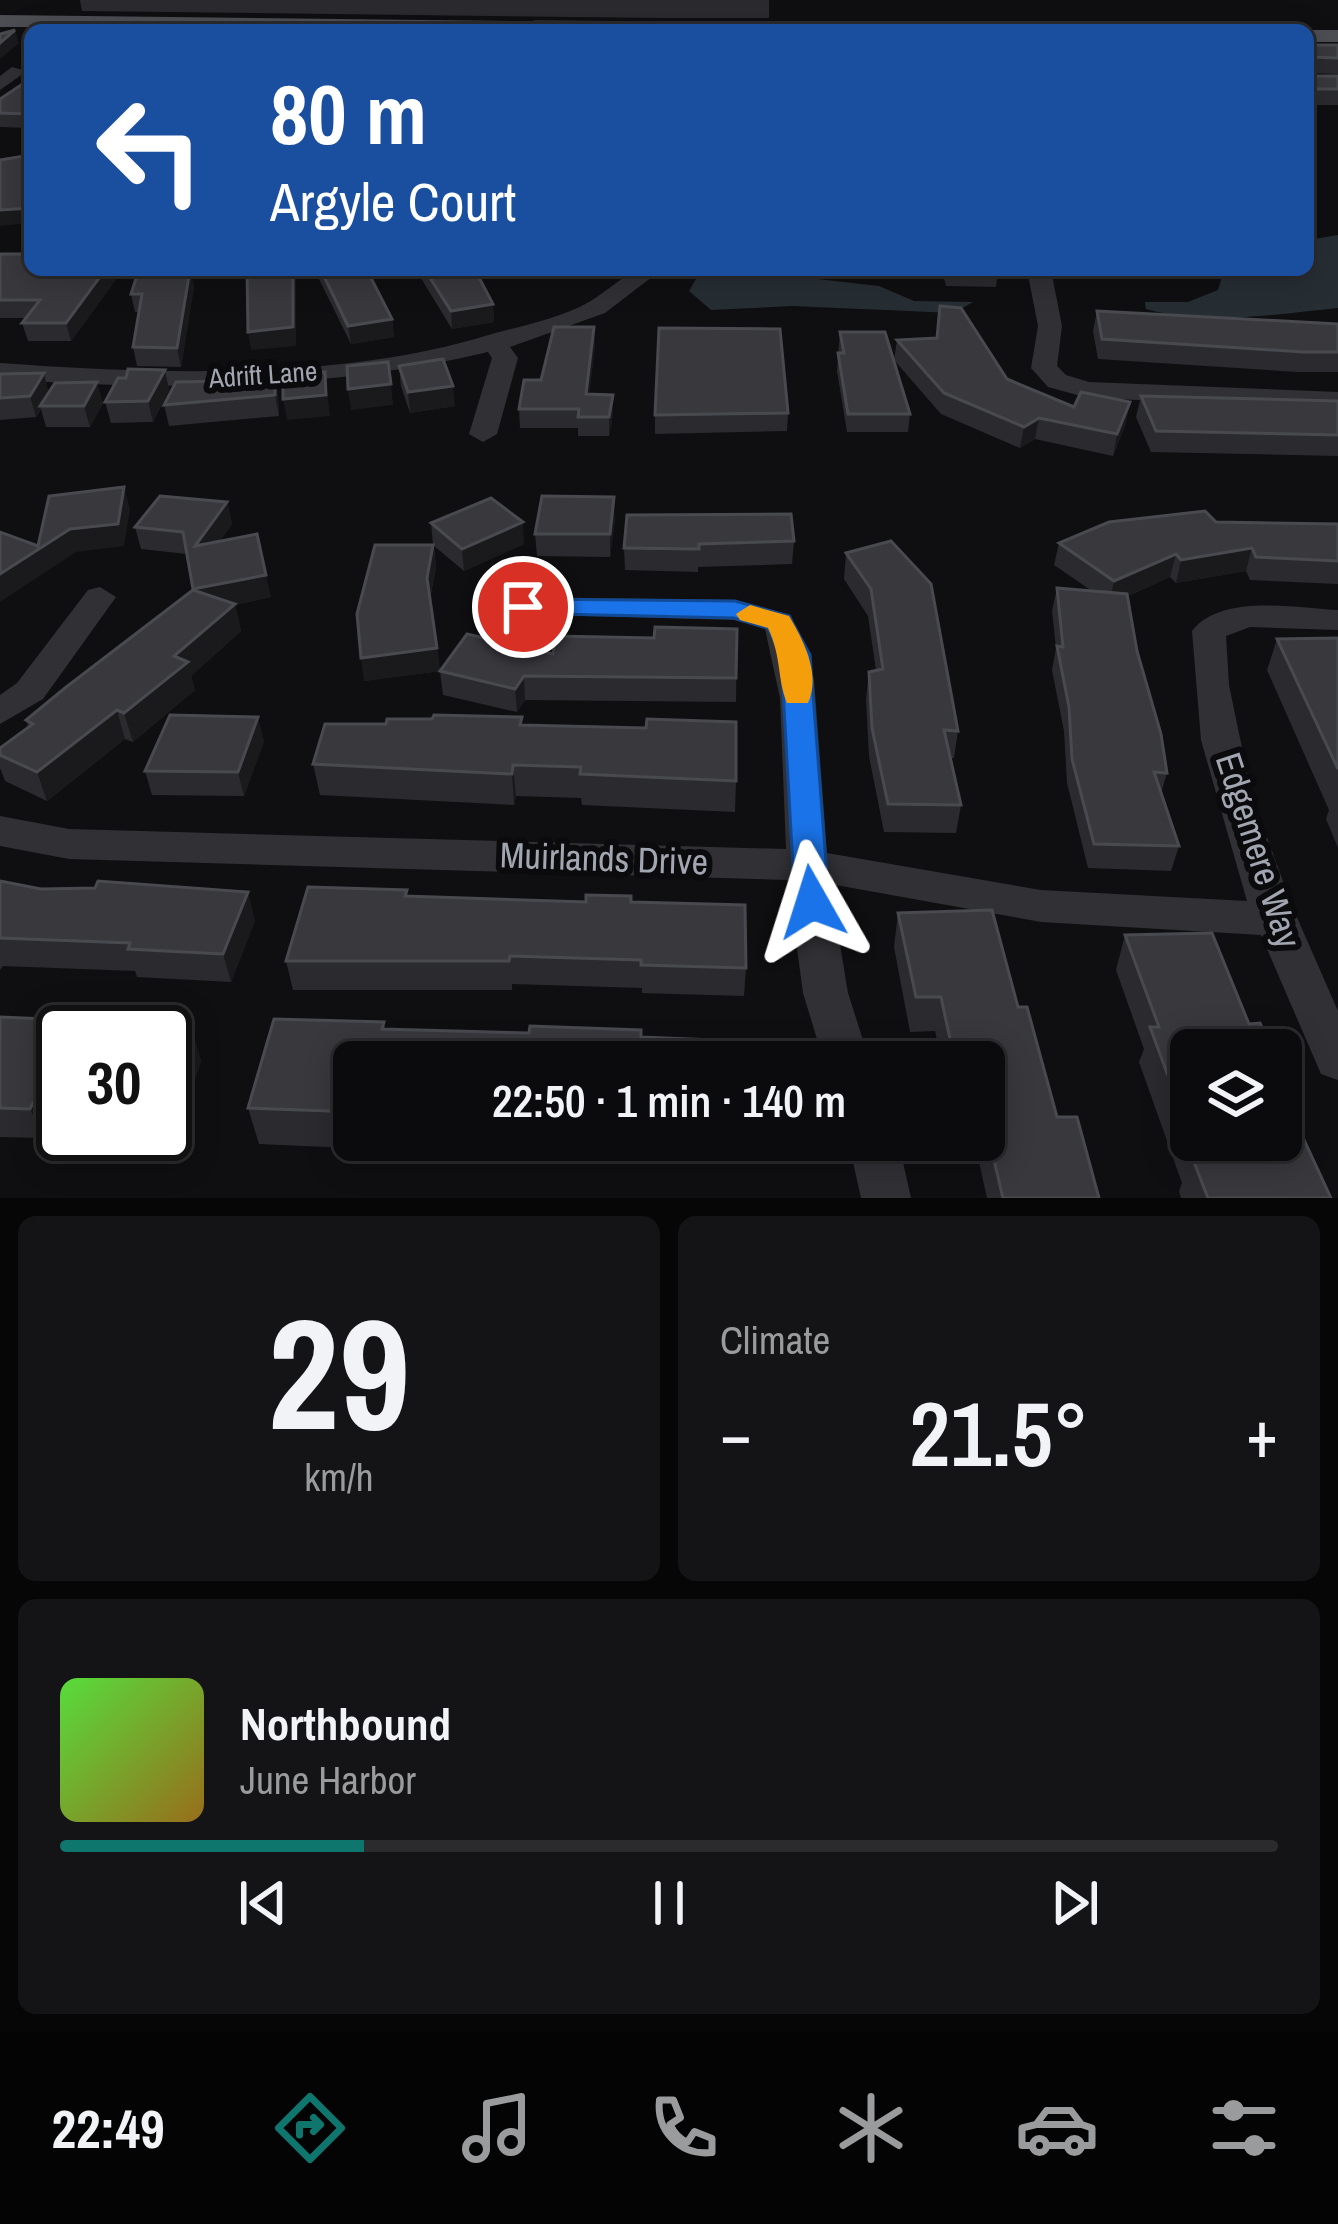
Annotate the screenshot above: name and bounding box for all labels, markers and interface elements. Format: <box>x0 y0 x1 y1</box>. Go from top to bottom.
text: 80 m <box>270 57 427 170</box>
icon: left <box>72 72 228 228</box>
text: Argyle Court <box>270 165 516 238</box>
street label: Adrift Lane <box>207 352 318 396</box>
pin <box>472 556 574 658</box>
icon: arrive <box>490 574 556 640</box>
street label: Edgemere Way <box>1205 746 1313 954</box>
street label: Muirlands Drive <box>499 830 709 886</box>
position arrow <box>749 839 875 965</box>
speed limit sign: 30 <box>36 1005 192 1161</box>
map controls <box>1170 1029 1302 1161</box>
button: layers <box>1170 1029 1302 1161</box>
text: 22:50 · 1 min · 140 m <box>492 1070 846 1131</box>
text: 29 <box>268 1268 410 1478</box>
text: Climate <box>720 1314 830 1366</box>
text: 21.5° <box>909 1373 1089 1494</box>
text: − <box>720 1389 752 1478</box>
text: + <box>1246 1389 1278 1478</box>
text: km/h <box>304 1451 374 1503</box>
text: Northbound <box>240 1693 451 1754</box>
text: June Harbor <box>240 1754 416 1806</box>
icon: previous <box>230 1870 296 1936</box>
icon: pause <box>636 1870 702 1936</box>
icon: next <box>1042 1870 1108 1936</box>
icon: directions <box>268 2086 352 2170</box>
icon: music <box>455 2086 539 2170</box>
icon: phone <box>642 2086 726 2170</box>
icon: climate <box>829 2086 913 2170</box>
icon: car <box>1015 2086 1099 2170</box>
icon: filters <box>1202 2086 1286 2170</box>
text: 22:49 <box>51 2092 165 2165</box>

